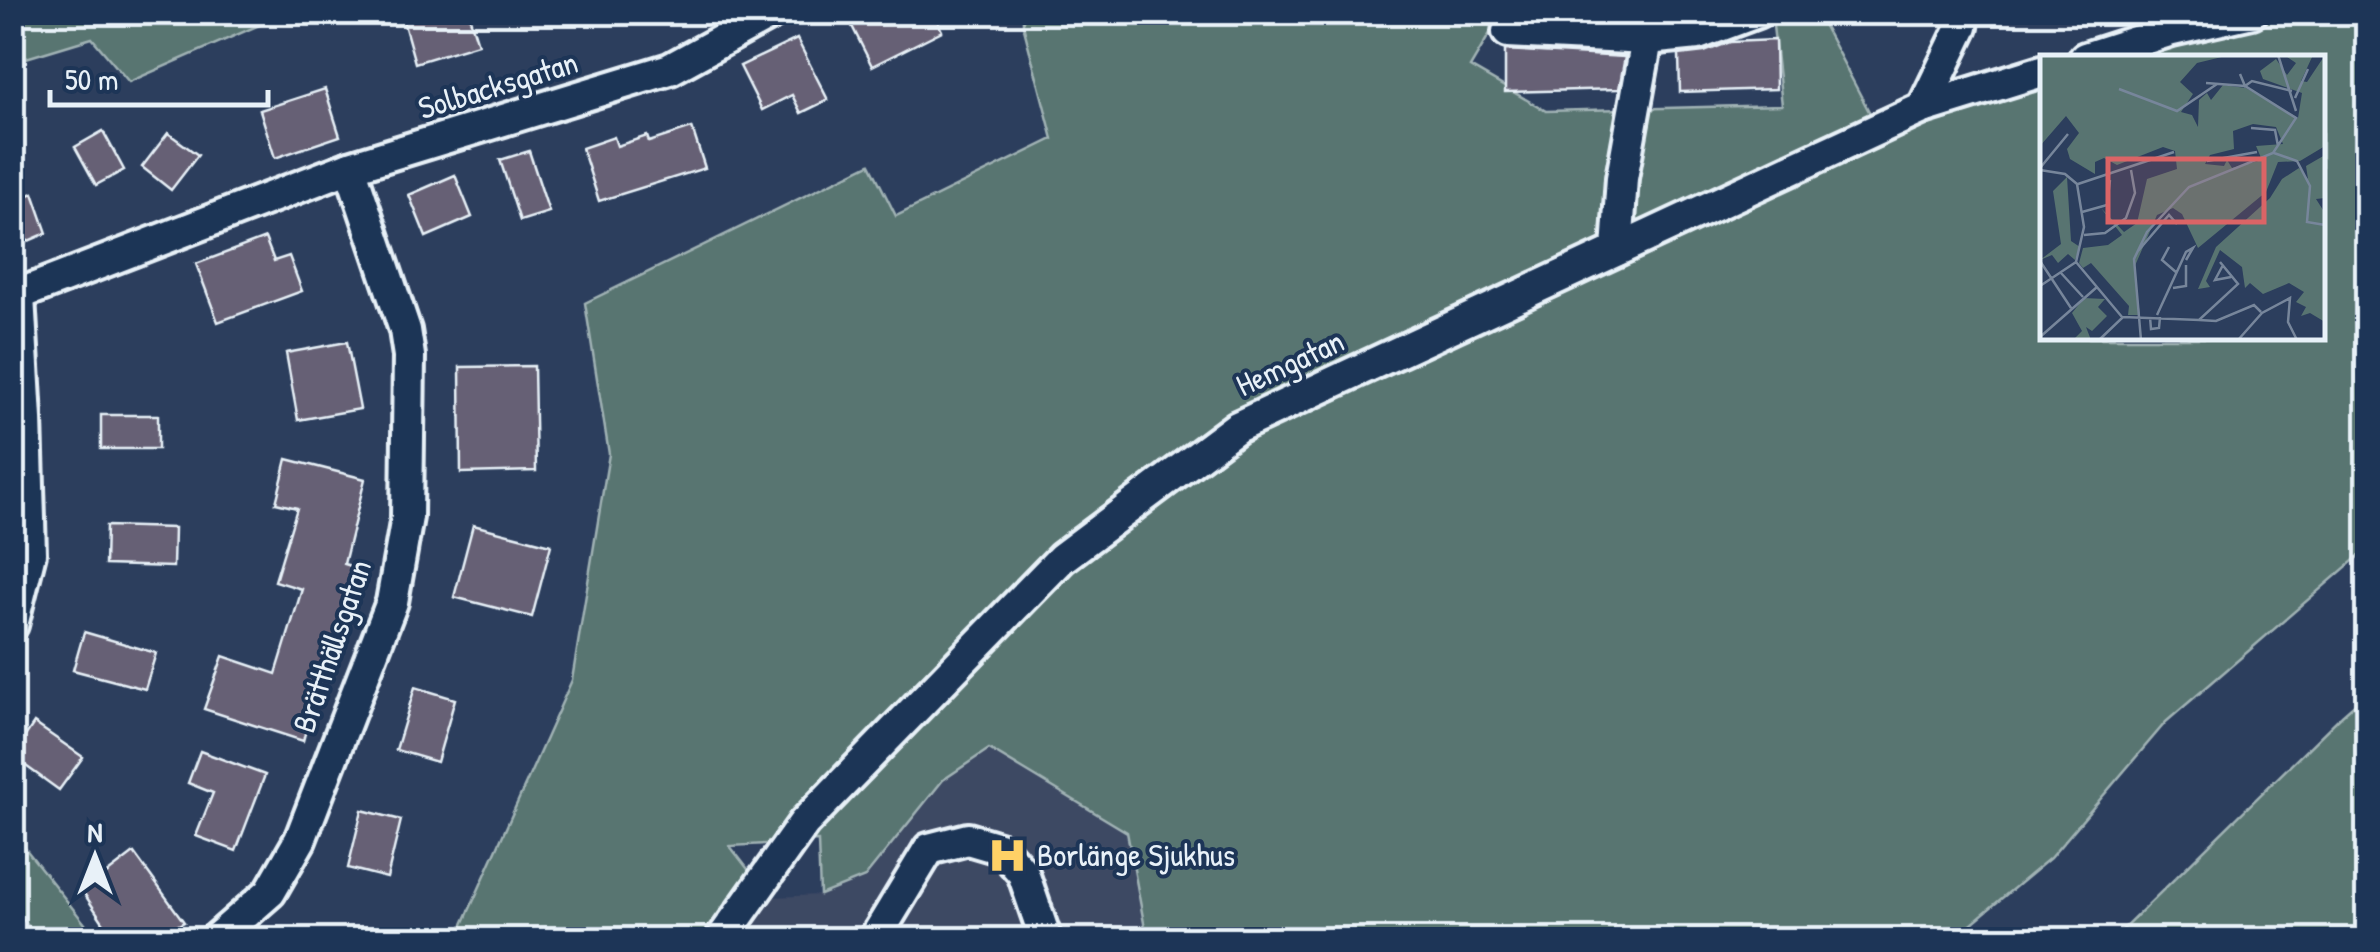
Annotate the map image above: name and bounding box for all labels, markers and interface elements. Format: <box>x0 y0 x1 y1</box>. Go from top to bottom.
street label: Solbacksgatan <box>413 40 583 129</box>
scale bar <box>50 45 268 107</box>
inset map <box>2040 55 2325 340</box>
text: 50 m <box>65 59 118 99</box>
street label: Hemgatan <box>1229 319 1351 406</box>
street label: Brätthällsgatan <box>282 554 381 738</box>
north arrow <box>45 807 145 907</box>
text: N <box>88 813 103 851</box>
place label: Borlänge Sjukhus <box>1037 833 1235 876</box>
hospital icon: Borlänge Sjukhus <box>986 834 1028 876</box>

